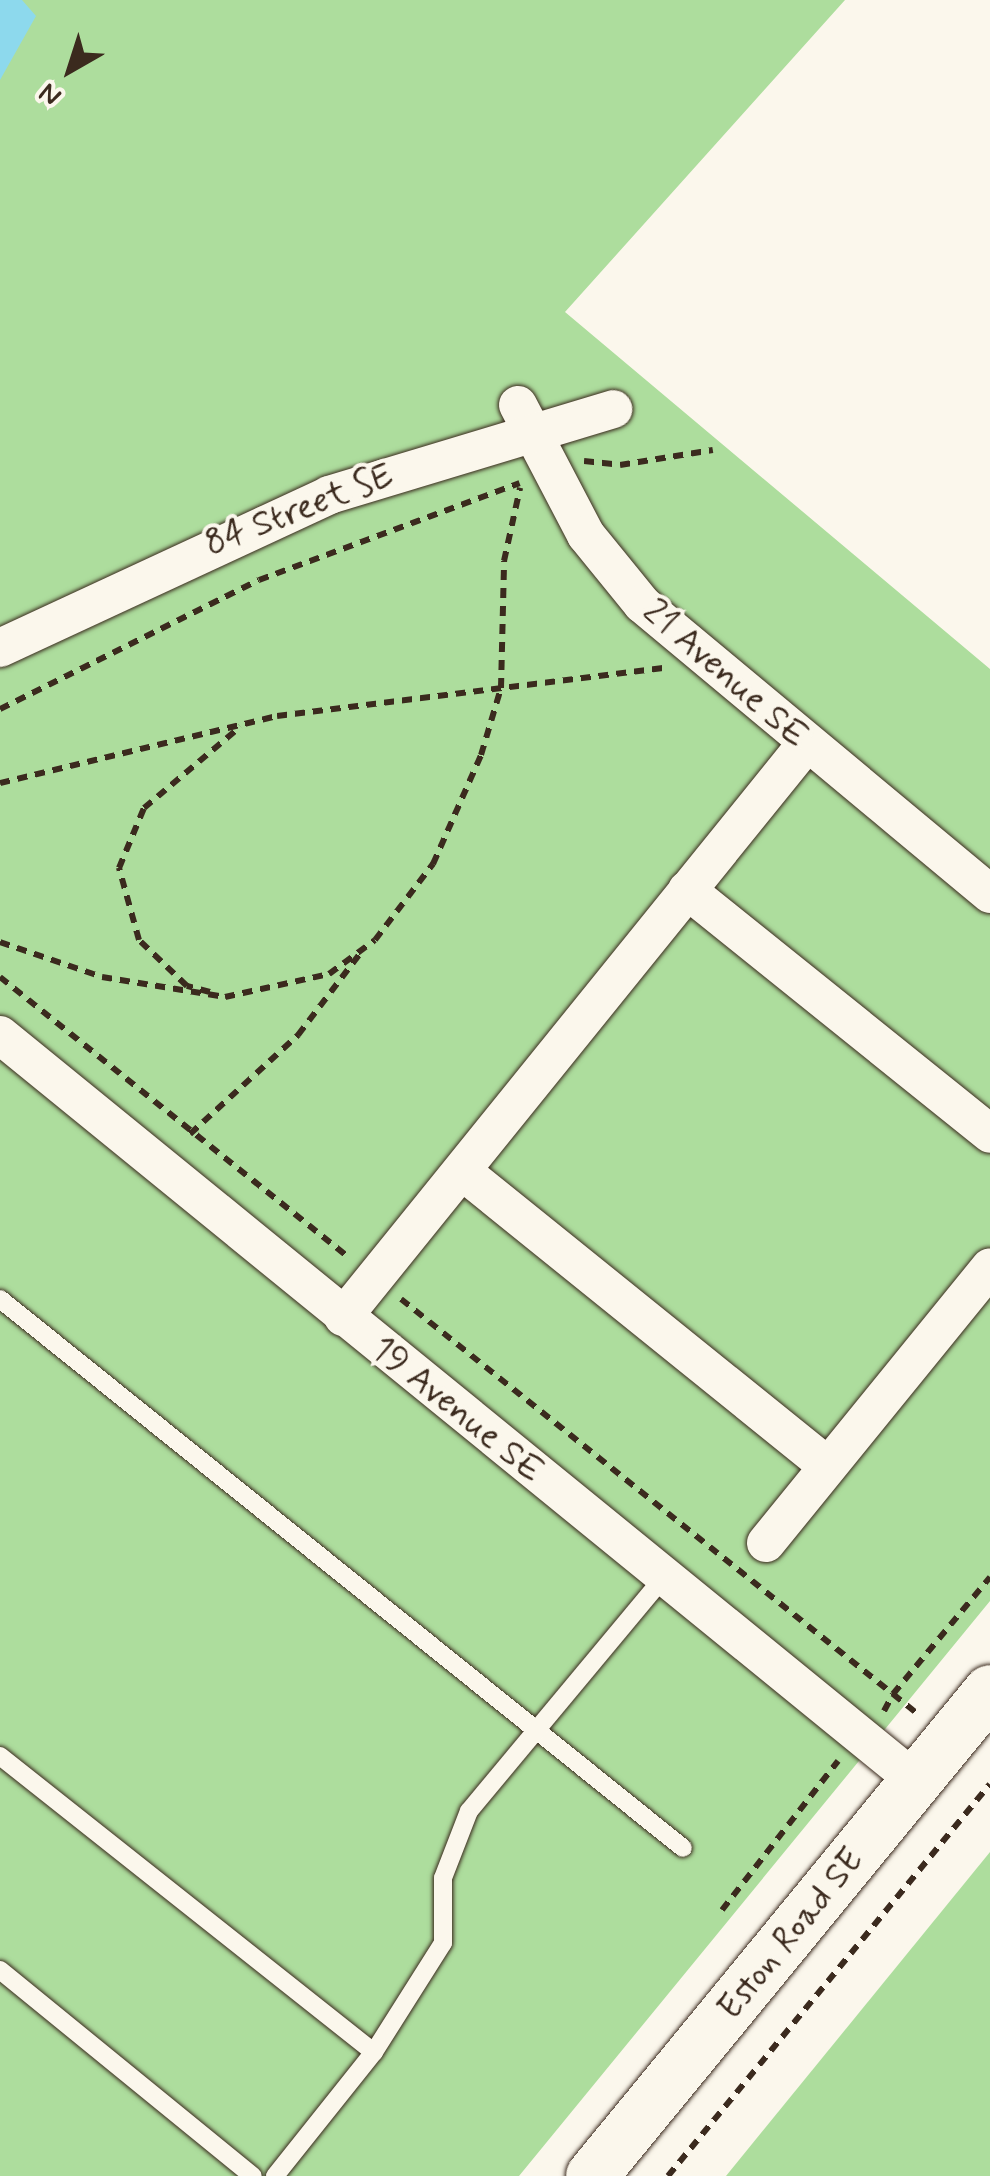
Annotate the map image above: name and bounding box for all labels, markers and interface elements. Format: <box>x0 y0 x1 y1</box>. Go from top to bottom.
north arrow <box>20 20 120 120</box>
text: N <box>32 73 70 114</box>
street label: 84 Street SE <box>198 455 400 565</box>
street label: 21 Avenue SE <box>636 592 814 756</box>
street label: 19 Avenue SE <box>364 1329 550 1491</box>
street label: Eston Road SE <box>710 1841 872 2027</box>

